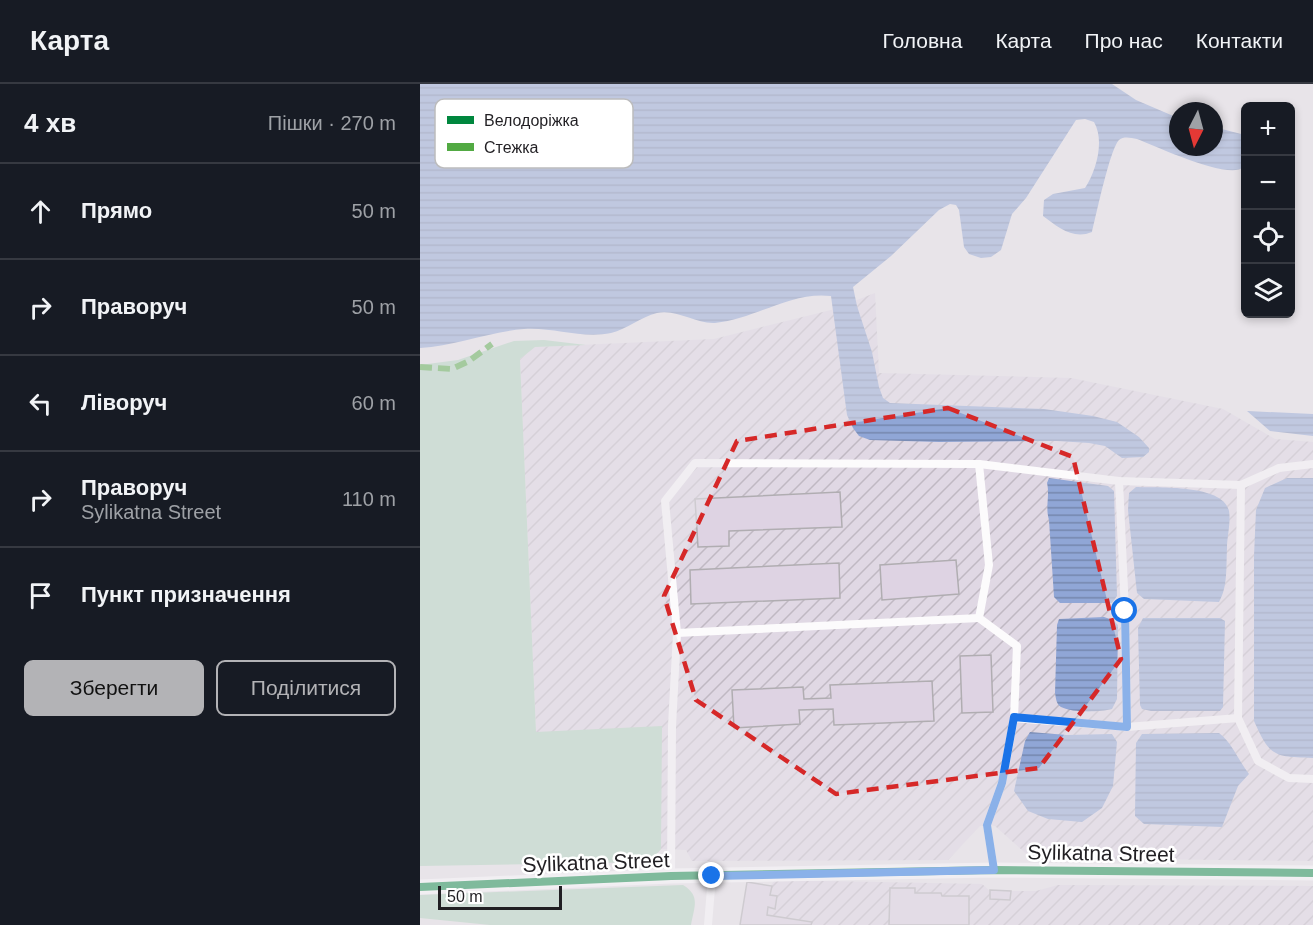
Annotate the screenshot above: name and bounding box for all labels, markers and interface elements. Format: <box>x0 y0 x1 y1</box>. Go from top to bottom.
text: Карта <box>30 25 109 56</box>
text: Головна <box>883 29 962 52</box>
text: Карта <box>995 29 1052 52</box>
text: Про нас <box>1085 29 1163 52</box>
text: Контакти <box>1196 29 1283 52</box>
legend <box>435 99 633 168</box>
north arrow <box>1169 102 1223 156</box>
map controls <box>1241 102 1295 318</box>
button: + <box>1241 102 1295 156</box>
text: 4 хв <box>24 108 76 138</box>
text: Пішки · 270 m <box>268 112 396 134</box>
text: Велодоріжка <box>484 112 579 129</box>
text: Стежка <box>484 139 538 156</box>
button: − <box>1241 156 1295 210</box>
icon: ahead <box>24 195 57 228</box>
text: Прямо <box>81 198 152 223</box>
text: 50 m <box>352 200 396 222</box>
button: locate <box>1241 210 1295 264</box>
button: layers <box>1241 264 1295 318</box>
icon: right <box>24 291 57 324</box>
text: Праворуч <box>81 294 187 319</box>
text: 50 m <box>352 296 396 318</box>
icon: left <box>24 387 57 420</box>
text: Ліворуч <box>81 390 167 415</box>
text: 60 m <box>352 392 396 414</box>
text: Праворуч <box>81 475 187 500</box>
icon: right <box>24 483 57 516</box>
text: 110 m <box>342 488 396 510</box>
text: Sylikatna Street <box>81 501 221 523</box>
icon: arrive <box>24 579 57 612</box>
text: Пункт призначення <box>81 582 291 607</box>
route start <box>1111 597 1137 623</box>
button: Зберегти <box>24 660 204 716</box>
button: Поділитися <box>216 660 396 716</box>
street label: Sylikatna Street <box>1027 840 1175 866</box>
street label: Sylikatna Street <box>522 848 670 876</box>
route end <box>698 862 724 888</box>
scale bar <box>438 883 562 910</box>
text: 50 m <box>447 888 483 905</box>

